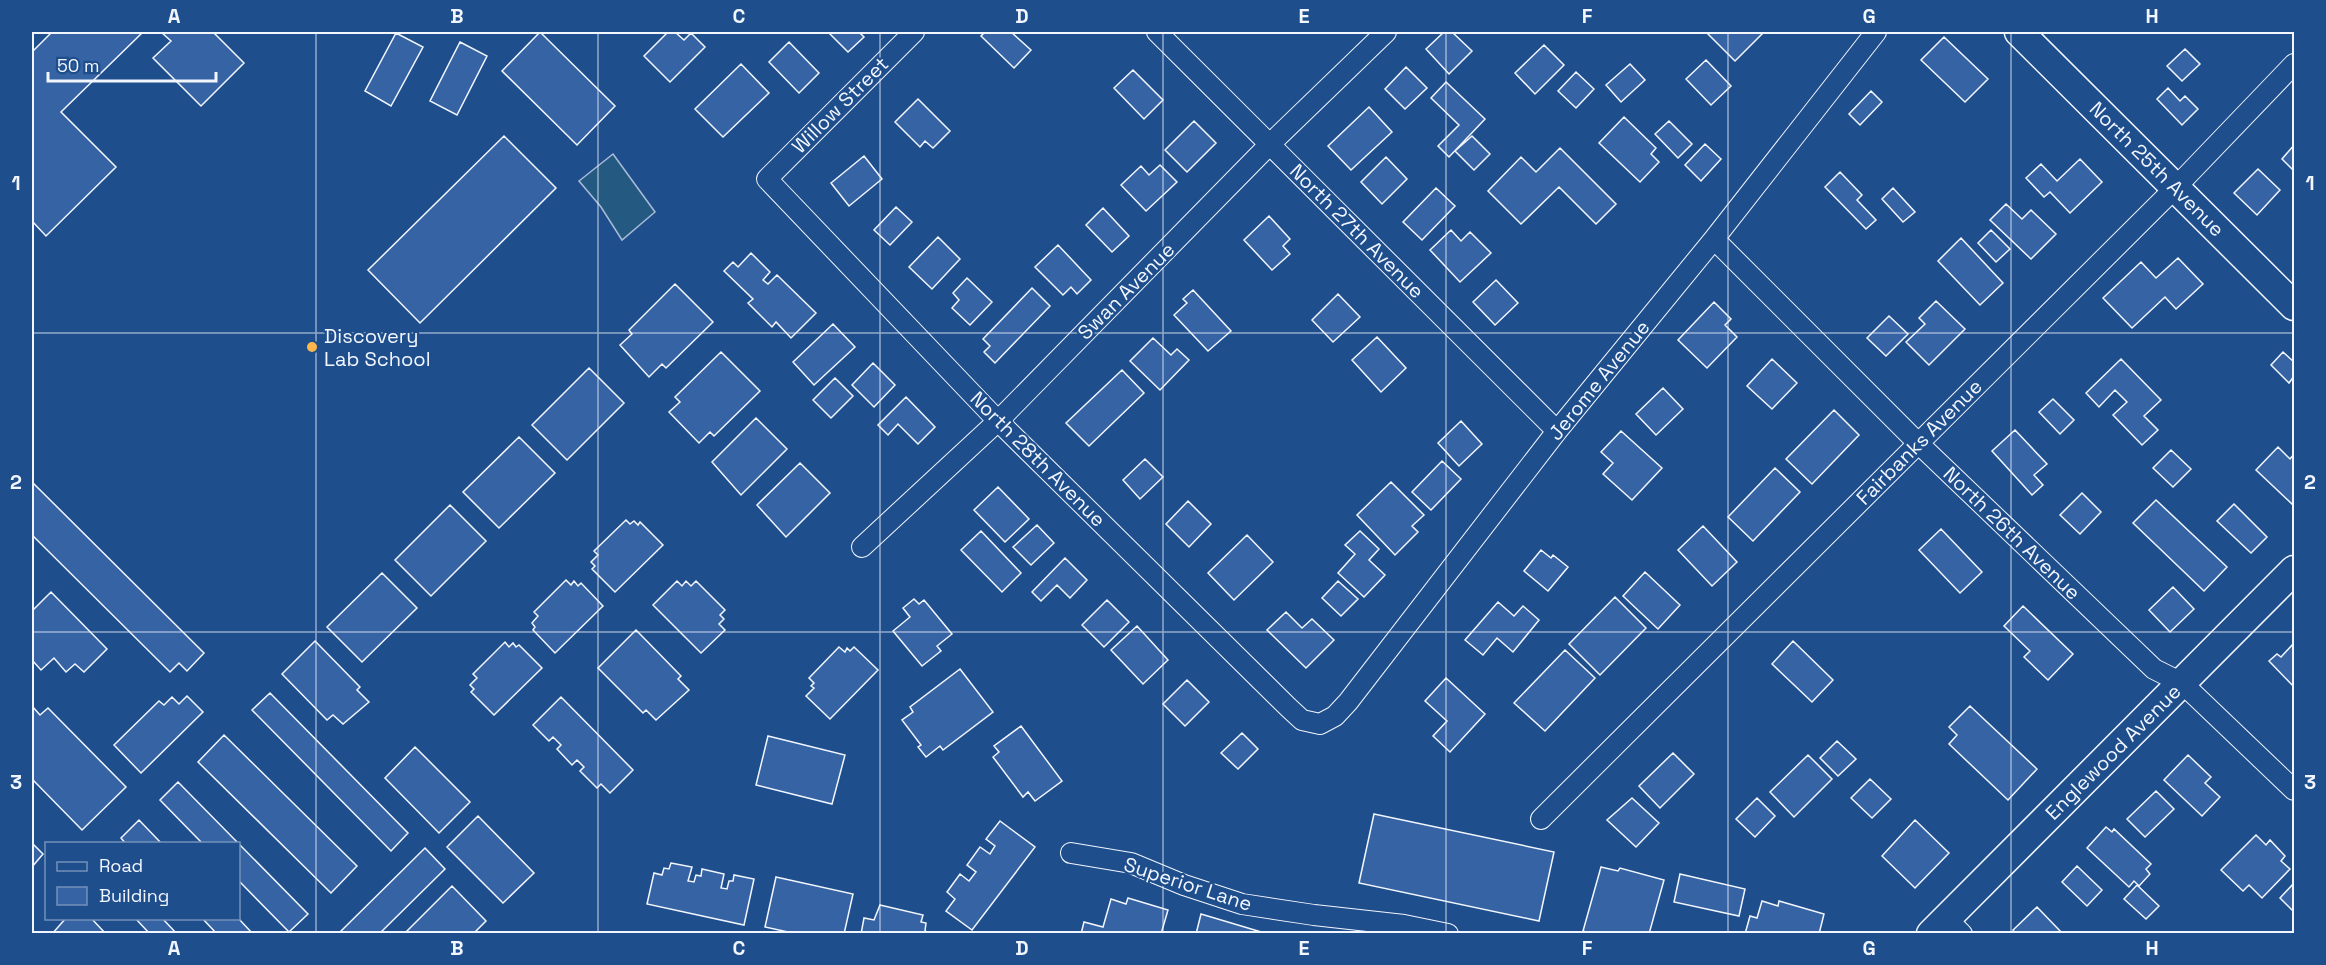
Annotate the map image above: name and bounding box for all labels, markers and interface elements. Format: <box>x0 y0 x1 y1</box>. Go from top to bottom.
text: A <box>168 3 181 29</box>
text: B <box>450 3 464 29</box>
text: C <box>733 3 746 29</box>
text: D <box>1015 3 1029 29</box>
text: E <box>1298 3 1310 29</box>
text: F <box>1582 3 1593 29</box>
text: G <box>1862 3 1876 29</box>
text: H <box>2145 3 2159 29</box>
scale bar <box>48 45 216 83</box>
street label: Willow Street <box>786 51 894 159</box>
text: 50 m <box>57 54 99 77</box>
street label: North 25th Avenue <box>2084 96 2230 242</box>
street label: North 27th Avenue <box>1284 158 1430 304</box>
text: 1 <box>11 170 21 196</box>
text: 1 <box>2305 170 2315 196</box>
street label: Swan Avenue <box>1072 237 1180 345</box>
street label: Jerome Avenue <box>1543 315 1655 445</box>
place label: Discovery Lab School <box>324 323 431 372</box>
marker: Discovery Lab School <box>305 340 319 354</box>
street label: Fairbanks Avenue <box>1850 373 1988 511</box>
street label: North 28th Avenue <box>965 386 1111 532</box>
street label: North 26th Avenue <box>1938 461 2086 605</box>
text: 2 <box>10 469 22 495</box>
text: 2 <box>2304 469 2316 495</box>
street label: Englewood Avenue <box>2040 679 2186 825</box>
text: 3 <box>10 769 22 795</box>
text: 3 <box>2304 769 2316 795</box>
legend <box>45 842 240 920</box>
street label: Superior Lane <box>1121 851 1255 917</box>
text: Road <box>99 854 143 877</box>
text: Building <box>99 884 169 907</box>
text: A <box>168 935 181 961</box>
text: B <box>450 935 464 961</box>
text: C <box>733 935 746 961</box>
text: D <box>1015 935 1029 961</box>
text: E <box>1298 935 1310 961</box>
text: F <box>1582 935 1593 961</box>
text: G <box>1862 935 1876 961</box>
text: H <box>2145 935 2159 961</box>

